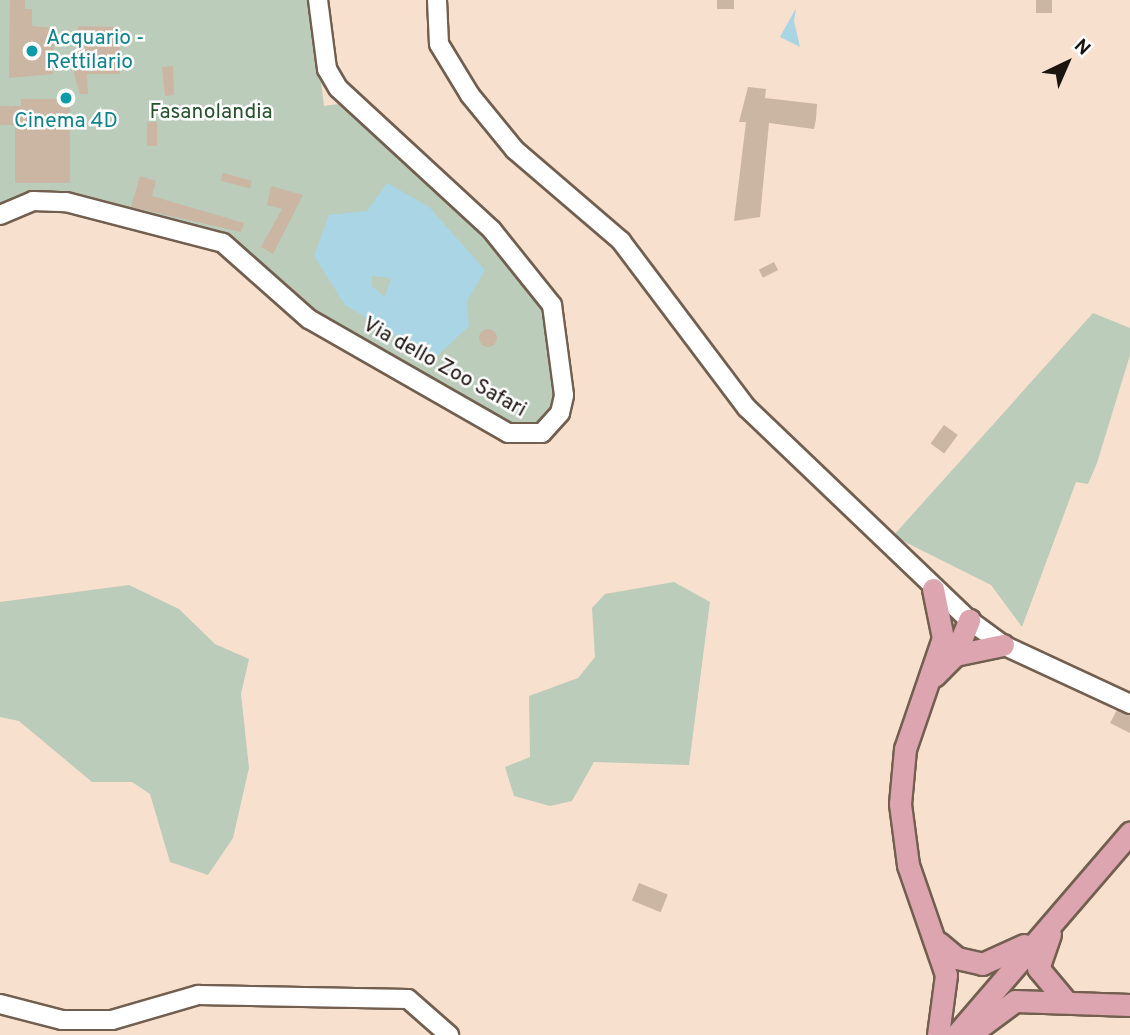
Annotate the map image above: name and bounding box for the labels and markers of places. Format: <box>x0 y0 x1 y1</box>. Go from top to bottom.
place label: Acquario - Rettilario <box>46 26 144 76</box>
marker: Acquario - Rettilario <box>24 43 40 59</box>
marker: Cinema 4D <box>58 90 74 106</box>
place label: Cinema 4D <box>14 109 118 135</box>

